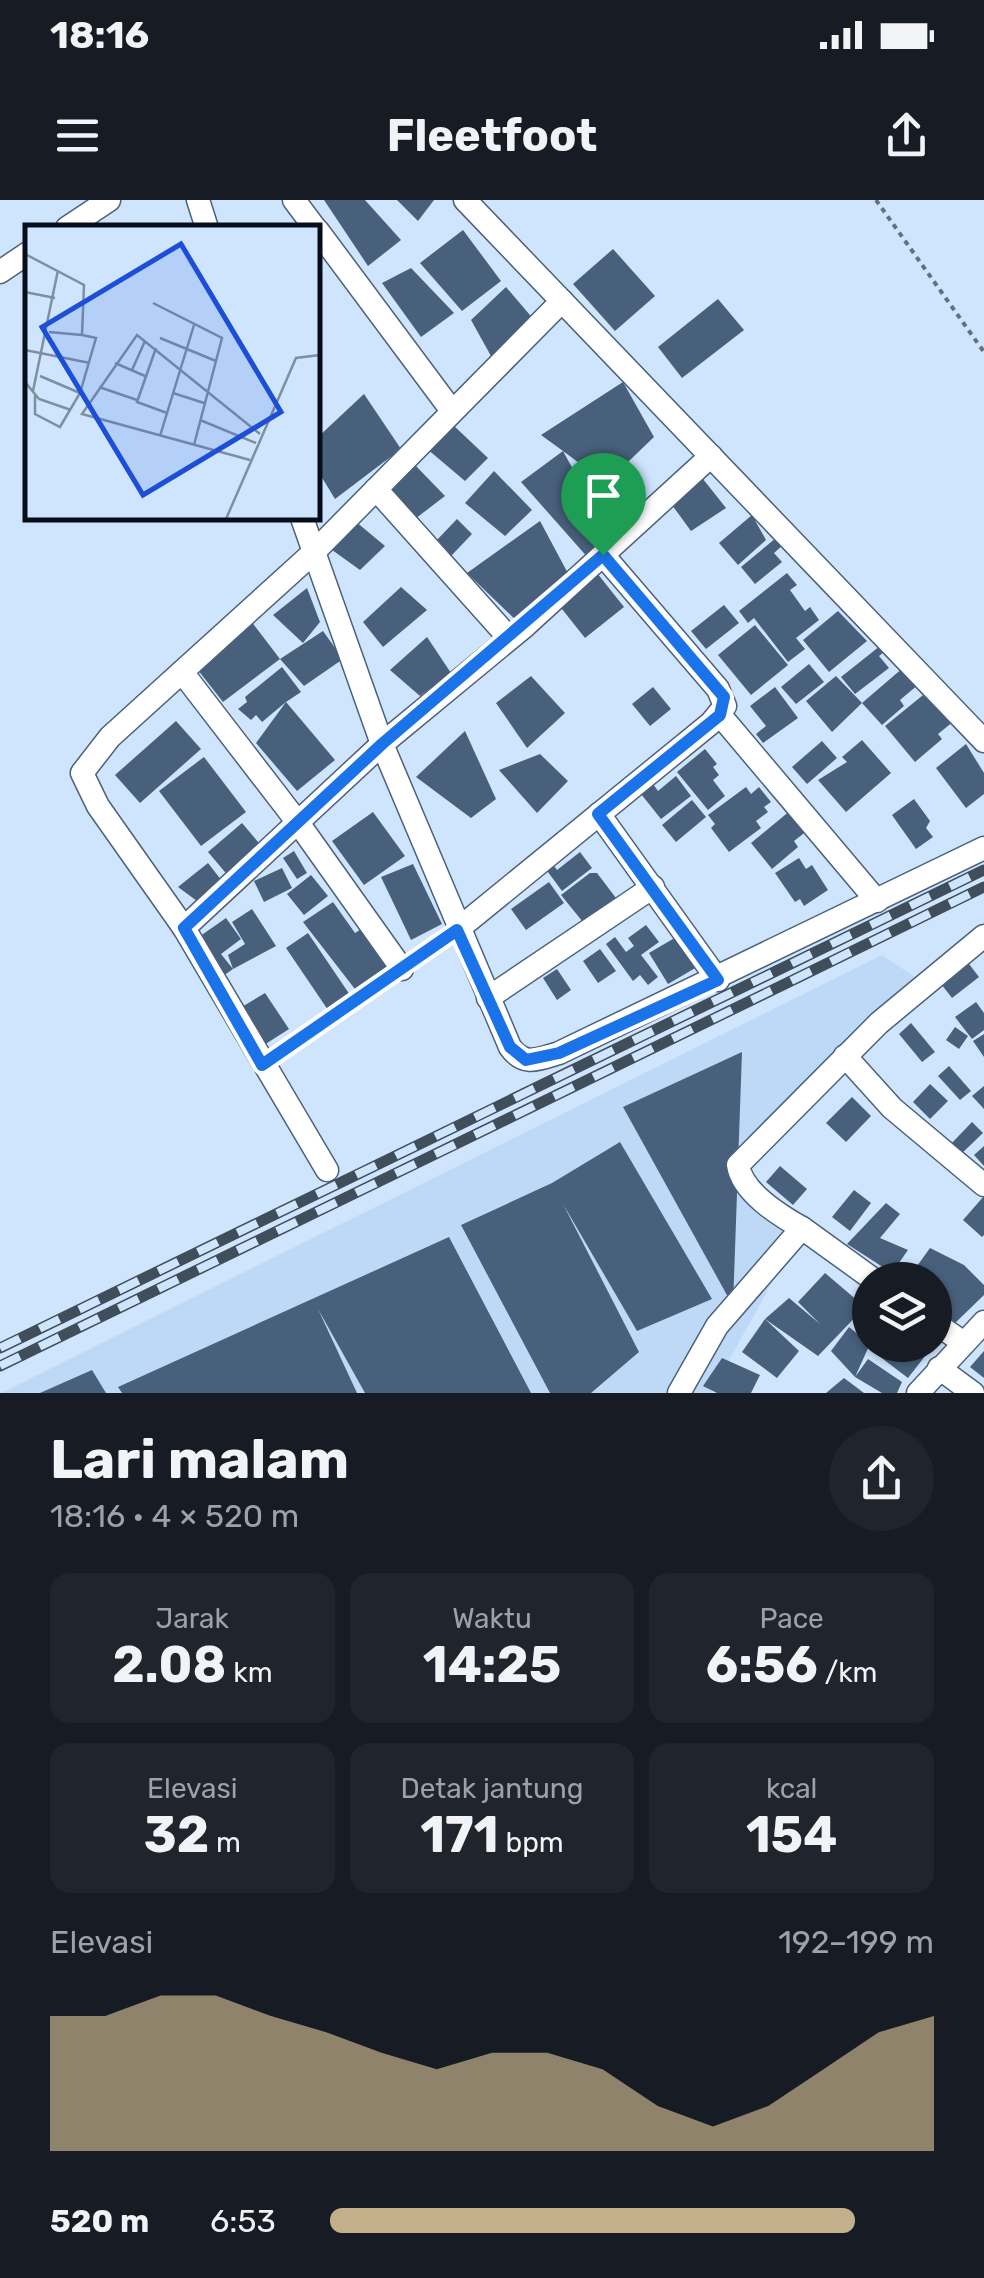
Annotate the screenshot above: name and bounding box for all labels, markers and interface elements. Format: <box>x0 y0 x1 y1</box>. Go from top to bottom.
text: 18:16 <box>50 12 149 58</box>
icon: menu <box>50 108 105 163</box>
icon: share <box>879 108 934 163</box>
text: Fleetfoot <box>387 109 597 162</box>
inset map <box>25 225 320 520</box>
pin <box>561 453 646 556</box>
icon: arrive <box>576 468 631 523</box>
map controls <box>852 1262 952 1362</box>
button: layers <box>852 1262 952 1362</box>
button: share <box>829 1426 934 1531</box>
text: Lari malam <box>50 1427 349 1492</box>
text: 18:16 · 4 × 520 m <box>50 1497 299 1535</box>
text: Jarak <box>156 1602 229 1635</box>
text: Waktu <box>452 1602 532 1635</box>
text: Pace <box>760 1602 824 1635</box>
text: 2.08 <box>112 1635 226 1695</box>
text: 14:25 <box>423 1635 561 1695</box>
text: 6:56 <box>706 1635 818 1695</box>
text: km <box>226 1656 273 1689</box>
text: /km <box>818 1656 878 1689</box>
text: Elevasi <box>147 1772 238 1805</box>
text: Detak jantung <box>400 1772 584 1805</box>
text: kcal <box>766 1772 817 1805</box>
text: 32 <box>144 1805 209 1865</box>
text: 171 <box>420 1805 499 1865</box>
text: 154 <box>746 1805 837 1865</box>
text: m <box>209 1826 241 1859</box>
text: bpm <box>499 1826 564 1859</box>
text: Elevasi <box>50 1923 153 1961</box>
text: 192–199 m <box>778 1923 934 1961</box>
text: 520 m <box>50 2202 149 2240</box>
text: 6:53 <box>210 2202 276 2240</box>

